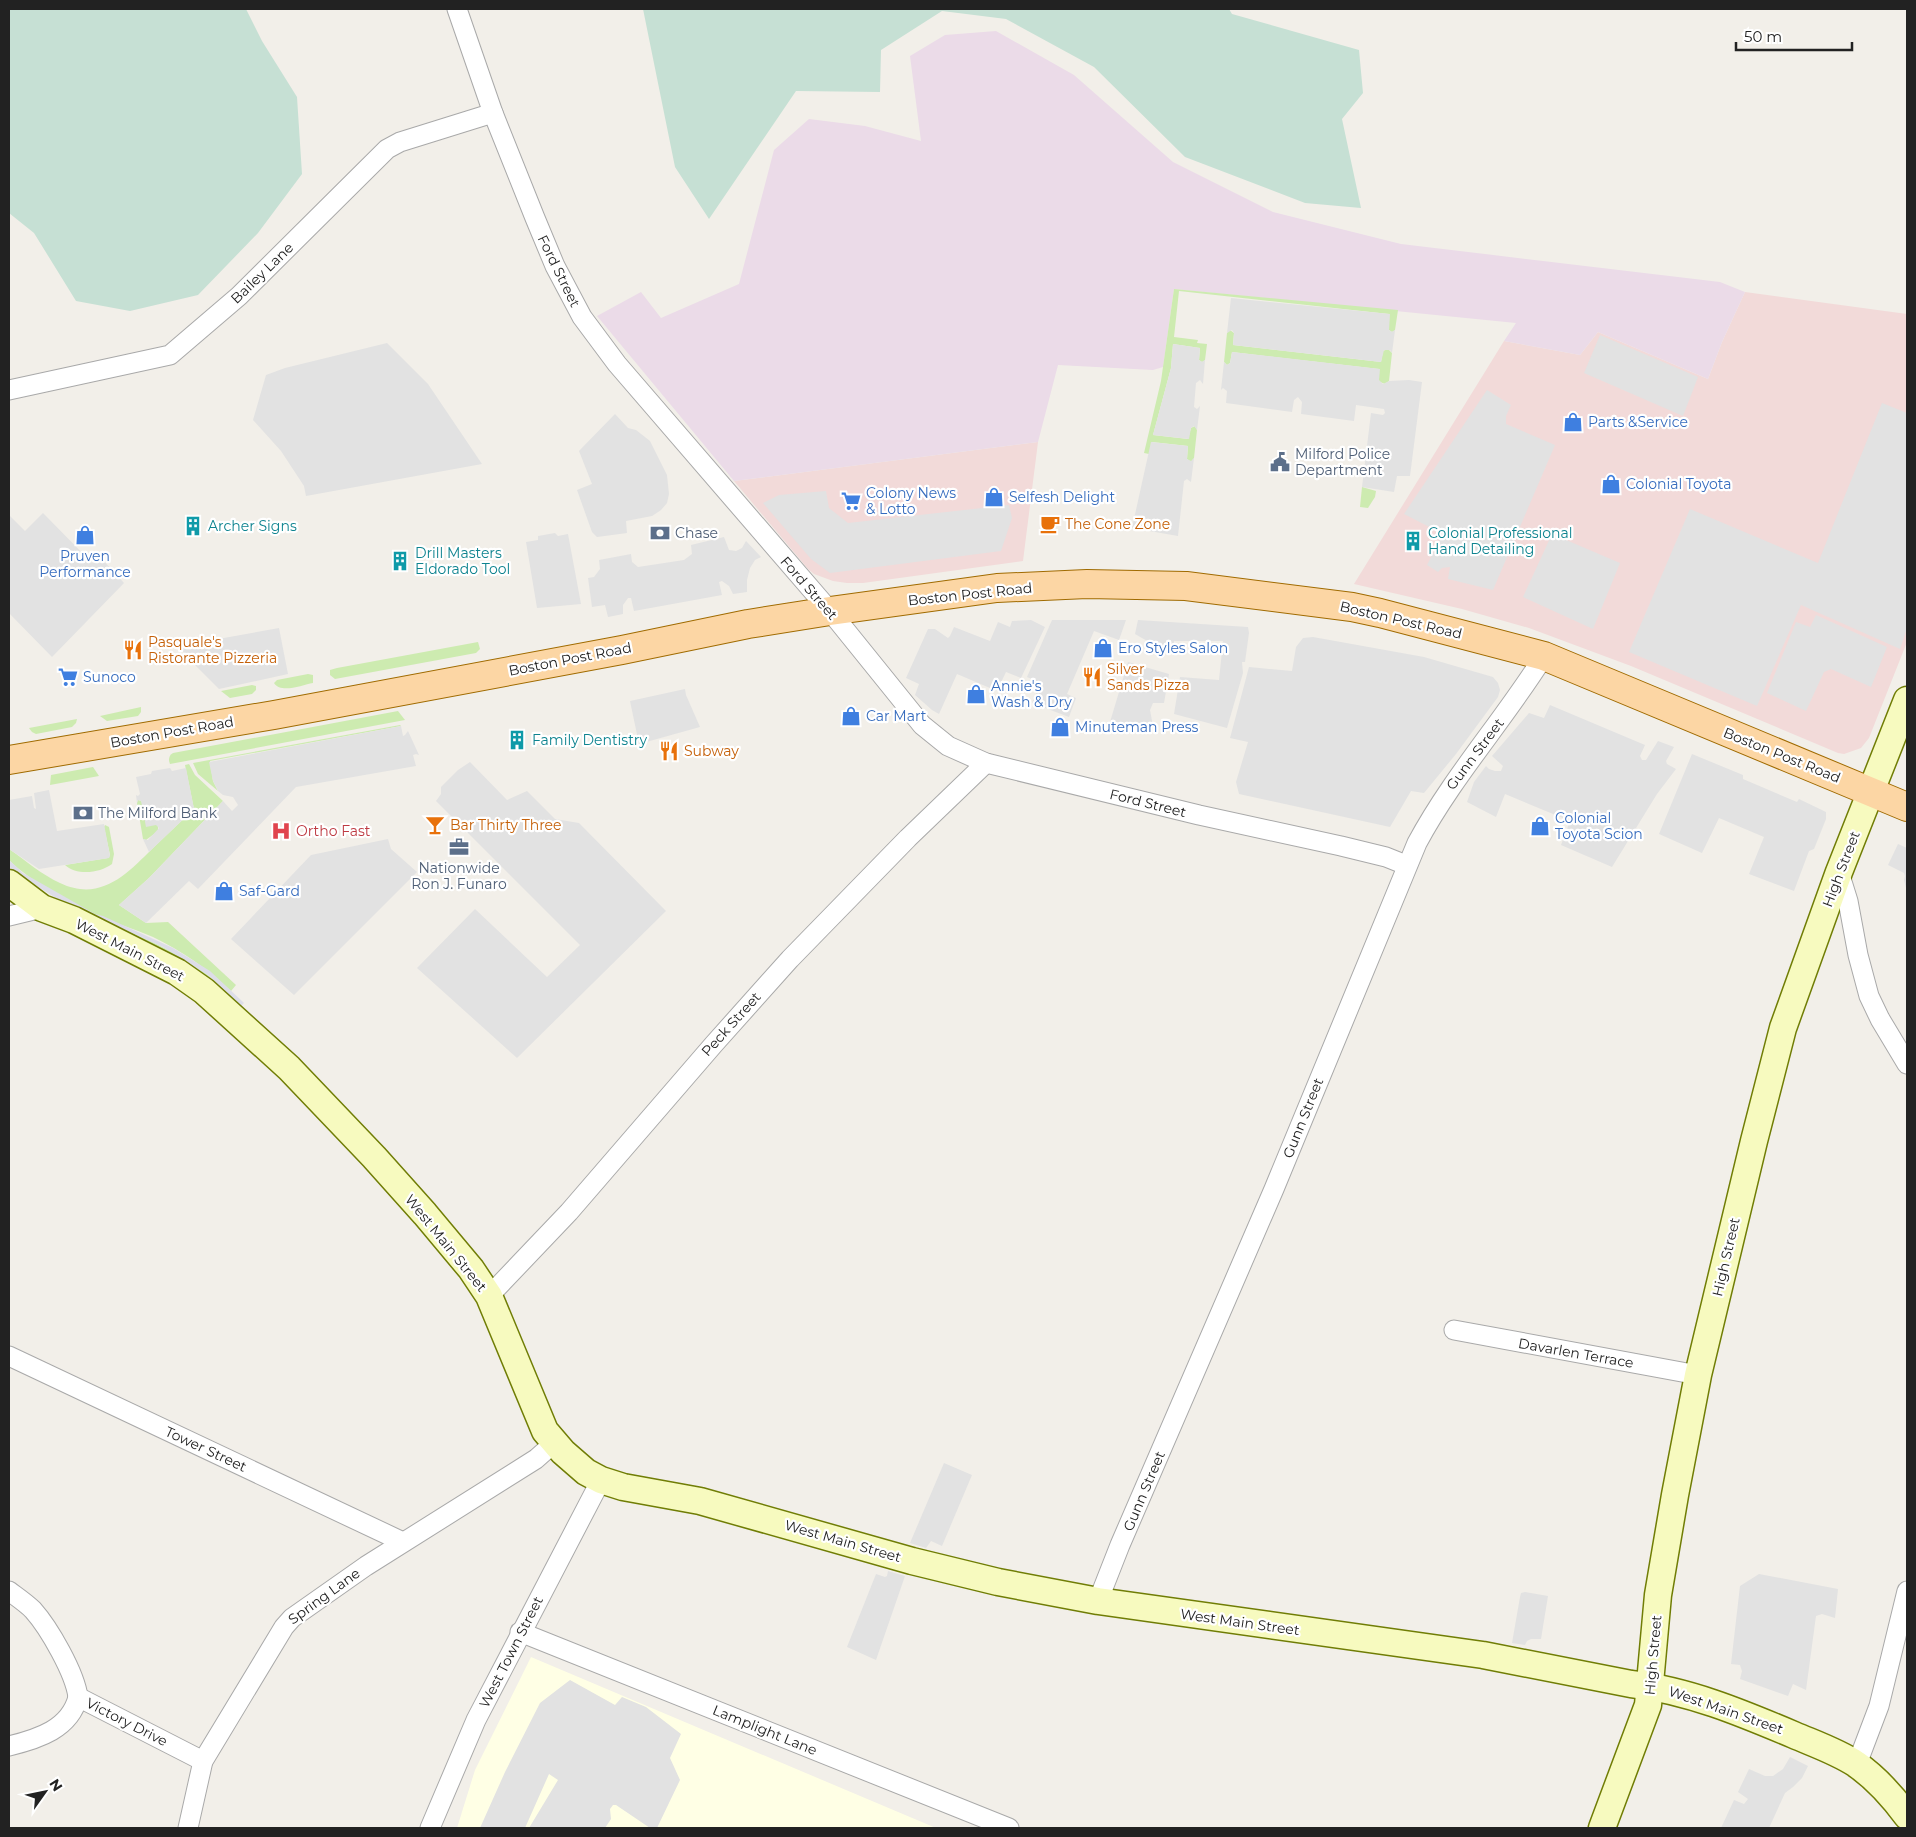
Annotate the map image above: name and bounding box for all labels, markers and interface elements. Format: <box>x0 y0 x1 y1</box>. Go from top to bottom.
scale bar <box>1736 20 1852 52</box>
text: 50 m <box>1744 27 1782 46</box>
street label: Ford Street <box>534 232 584 310</box>
street label: Bailey Lane <box>227 239 297 307</box>
shop icon: Parts &Service <box>1562 411 1584 433</box>
place label: Parts &Service <box>1588 413 1688 431</box>
place label: Milford Police Department <box>1295 445 1390 479</box>
public building icon: Milford Police Department <box>1269 451 1291 473</box>
shop icon: Colonial Toyota <box>1600 473 1622 495</box>
place label: Colonial Toyota <box>1626 475 1732 493</box>
place label: Colony News & Lotto <box>866 484 956 518</box>
shop icon: Selfesh Delight <box>983 486 1005 508</box>
place label: Selfesh Delight <box>1009 488 1115 506</box>
supermarket icon: Colony News & Lotto <box>840 490 862 512</box>
cafe icon: The Cone Zone <box>1039 513 1061 535</box>
building icon: Archer Signs <box>182 515 204 537</box>
place label: The Cone Zone <box>1065 515 1170 533</box>
place label: Archer Signs <box>208 517 297 535</box>
bank icon: Chase <box>649 522 671 544</box>
shop icon: Pruven Performance <box>74 524 96 546</box>
place label: Chase <box>675 524 718 542</box>
place label: Colonial Professional Hand Detailing <box>1428 524 1573 558</box>
building icon: Colonial Professional Hand Detailing <box>1402 530 1424 552</box>
place label: Drill Masters Eldorado Tool <box>415 544 510 578</box>
place label: Pruven Performance <box>39 547 131 581</box>
building icon: Drill Masters Eldorado Tool <box>389 550 411 572</box>
street label: Ford Street <box>777 553 842 624</box>
street label: Boston Post Road <box>907 579 1033 609</box>
street label: Boston Post Road <box>1338 597 1464 643</box>
place label: Pasquale's Ristorante Pizzeria <box>148 633 277 667</box>
shop icon: Ero Styles Salon <box>1092 637 1114 659</box>
street label: Boston Post Road <box>507 638 633 680</box>
restaurant icon: Pasquale's Ristorante Pizzeria <box>122 639 144 661</box>
place label: Ero Styles Salon <box>1118 639 1228 657</box>
place label: Silver Sands Pizza <box>1107 660 1190 694</box>
supermarket icon: Sunoco <box>57 666 79 688</box>
restaurant icon: Silver Sands Pizza <box>1081 666 1103 688</box>
place label: Sunoco <box>83 668 136 686</box>
place label: Annie's Wash & Dry <box>991 677 1072 711</box>
shop icon: Annie's Wash & Dry <box>965 683 987 705</box>
shop icon: Car Mart <box>840 705 862 727</box>
place label: Car Mart <box>866 707 927 725</box>
street label: Boston Post Road <box>109 712 235 752</box>
street label: Gunn Street <box>1442 714 1508 793</box>
shop icon: Minuteman Press <box>1049 716 1071 738</box>
place label: Minuteman Press <box>1075 718 1199 736</box>
street label: Boston Post Road <box>1721 723 1843 787</box>
building icon: Family Dentistry <box>506 729 528 751</box>
place label: Family Dentistry <box>532 731 647 749</box>
restaurant icon: Subway <box>658 740 680 762</box>
place label: Subway <box>684 742 739 760</box>
street label: Ford Street <box>1108 785 1188 821</box>
bank icon: The Milford Bank <box>72 802 94 824</box>
place label: The Milford Bank <box>98 804 218 822</box>
place label: Colonial Toyota Scion <box>1555 809 1643 843</box>
bar icon: Bar Thirty Three <box>424 814 446 836</box>
shop icon: Colonial Toyota Scion <box>1529 815 1551 837</box>
place label: Bar Thirty Three <box>450 816 561 834</box>
hospital icon: Ortho Fast <box>270 820 292 842</box>
place label: Ortho Fast <box>296 822 371 840</box>
street label: High Street <box>1818 828 1864 910</box>
office icon: Nationwide Ron J. Funaro <box>448 836 470 858</box>
place label: Nationwide Ron J. Funaro <box>411 859 507 893</box>
shop icon: Saf-Gard <box>213 880 235 902</box>
place label: Saf-Gard <box>239 882 300 900</box>
street label: West Main Street <box>72 915 188 985</box>
street label: Peck Street <box>697 988 765 1060</box>
street label: Gunn Street <box>1279 1075 1327 1161</box>
street label: West Main Street <box>401 1191 491 1296</box>
street label: High Street <box>1708 1216 1744 1298</box>
street label: Davarlen Terrace <box>1517 1334 1635 1372</box>
street label: Tower Street <box>162 1422 250 1476</box>
street label: Gunn Street <box>1119 1448 1169 1534</box>
street label: West Main Street <box>783 1516 904 1566</box>
street label: Spring Lane <box>285 1564 363 1628</box>
street label: West Town Street <box>475 1593 547 1711</box>
street label: West Main Street <box>1179 1605 1301 1639</box>
street label: High Street <box>1641 1614 1665 1696</box>
street label: West Main Street <box>1666 1682 1786 1738</box>
street label: Victory Drive <box>83 1694 171 1750</box>
street label: Lamplight Lane <box>710 1701 820 1759</box>
north arrow <box>20 1767 70 1817</box>
text: N <box>45 1775 67 1795</box>

